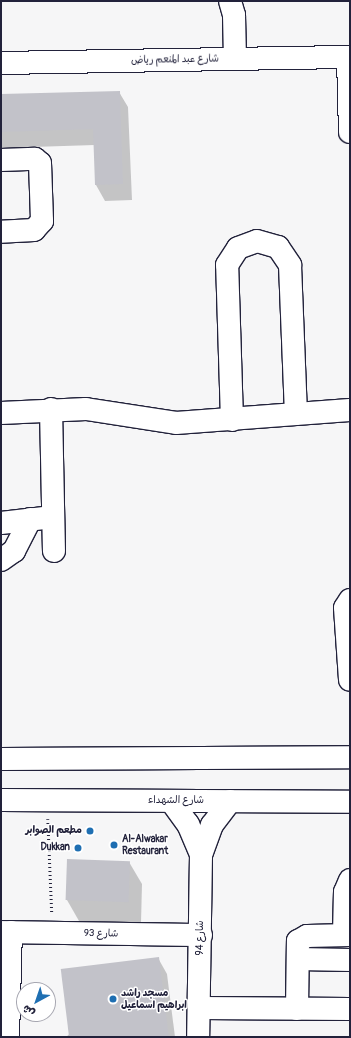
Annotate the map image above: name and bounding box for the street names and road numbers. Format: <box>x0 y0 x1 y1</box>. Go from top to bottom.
street label: شارع عبد المنعم رياض <box>131 53 219 67</box>
street label: شارع الشهداء <box>148 795 204 807</box>
street label: شارع 94 <box>195 921 207 955</box>
street label: شارع 93 <box>84 928 118 940</box>

